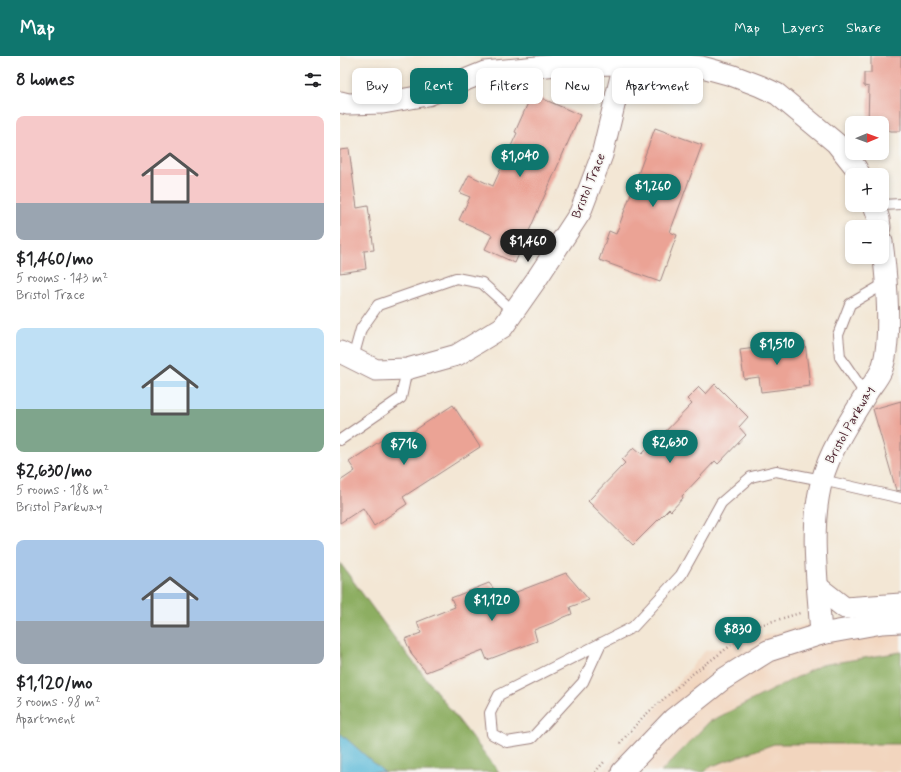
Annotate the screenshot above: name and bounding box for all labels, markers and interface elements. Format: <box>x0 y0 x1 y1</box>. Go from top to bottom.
text: Map <box>20 16 55 41</box>
text: Map <box>734 19 760 37</box>
text: Layers <box>782 19 824 37</box>
text: Share <box>846 19 881 37</box>
chip: Buy <box>352 68 402 104</box>
chip: Rent <box>410 68 468 104</box>
chip: Filters <box>476 68 543 104</box>
chip: New <box>551 68 604 104</box>
chip: Apartment <box>612 68 703 104</box>
text: 8 homes <box>16 69 75 91</box>
icon: filters <box>302 69 324 91</box>
north arrow <box>845 116 889 160</box>
map controls <box>845 116 889 264</box>
icon: home <box>134 142 206 214</box>
pin: $1,040 <box>487 144 553 178</box>
text: $1,040 <box>501 148 539 165</box>
street label: Bristol Trace <box>568 151 610 221</box>
button: + <box>845 168 889 212</box>
pin: $1,260 <box>620 174 686 208</box>
text: $1,260 <box>635 178 671 195</box>
button: − <box>845 220 889 264</box>
pin: $1,460 <box>495 229 561 263</box>
text: $1,460 <box>509 233 547 250</box>
text: $1,460/mo <box>16 248 93 270</box>
text: 5 rooms · 143 m² <box>16 270 108 287</box>
text: Bristol Trace <box>16 287 85 304</box>
pin: $1,510 <box>744 332 810 366</box>
text: $1,510 <box>759 336 795 353</box>
icon: home <box>134 354 206 426</box>
street label: Bristol Parkway <box>822 383 878 467</box>
pin: $2,630 <box>637 430 703 464</box>
pin: $716 <box>380 432 428 466</box>
text: $2,630 <box>652 434 688 451</box>
text: $716 <box>390 436 418 453</box>
text: $2,630/mo <box>16 460 92 482</box>
text: 5 rooms · 188 m² <box>16 482 109 499</box>
text: Bristol Parkway <box>16 499 102 516</box>
icon: home <box>134 566 206 638</box>
pin: $1,120 <box>459 588 525 622</box>
text: $1,120 <box>474 592 510 609</box>
pin: $830 <box>714 617 762 651</box>
text: $830 <box>724 621 752 638</box>
text: $1,120/mo <box>16 672 92 694</box>
text: 3 rooms · 98 m² <box>16 694 101 711</box>
text: Apartment <box>16 711 75 728</box>

